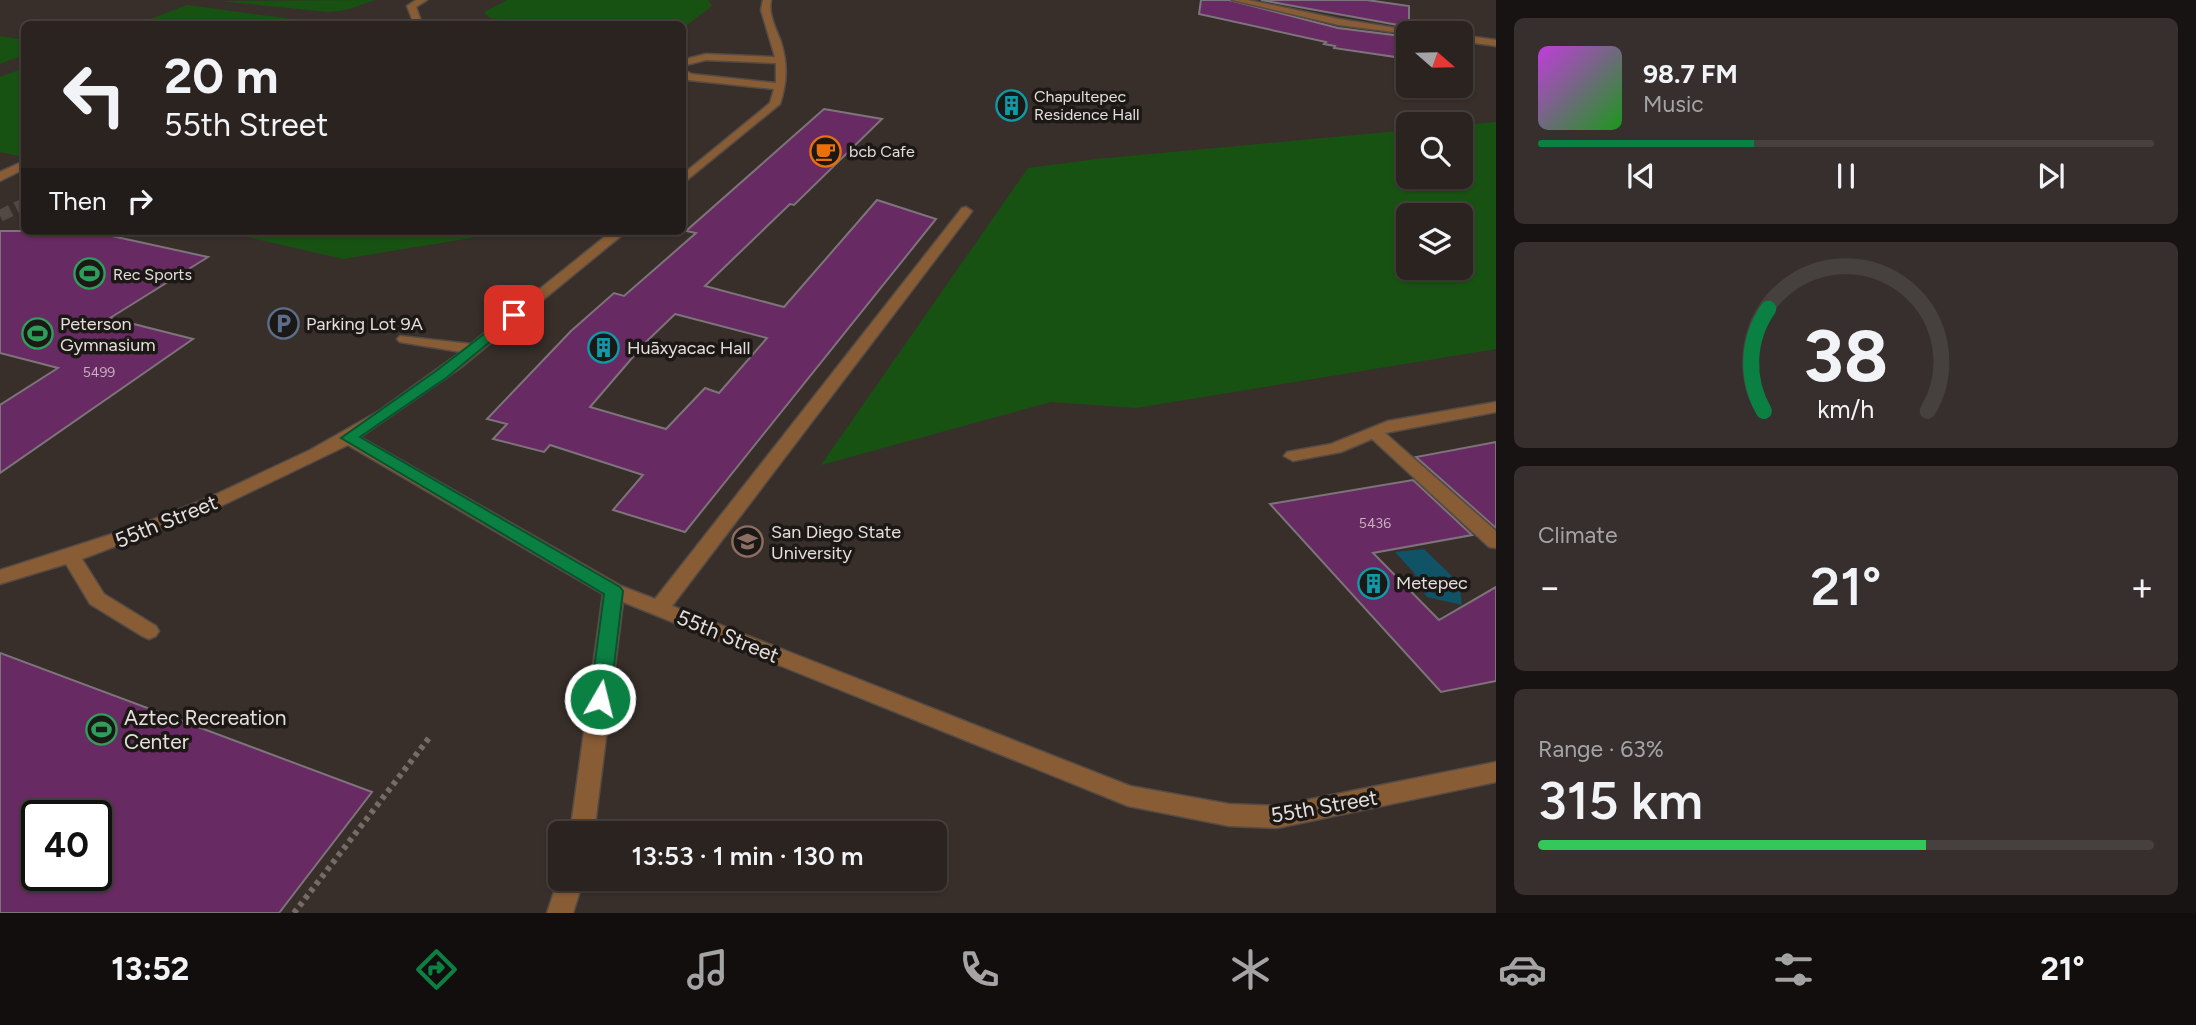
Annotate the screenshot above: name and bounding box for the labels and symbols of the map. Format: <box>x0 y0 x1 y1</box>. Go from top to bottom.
north arrow <box>1396 21 1474 98</box>
place label: Chapultepec Residence Hall <box>1034 87 1140 124</box>
building icon: Chapultepec Residence Hall <box>994 88 1028 122</box>
cafe icon: bcb Cafe <box>809 134 843 168</box>
place label: bcb Cafe <box>849 142 915 161</box>
sports icon: Rec Sports <box>73 257 107 291</box>
place label: Rec Sports <box>113 265 192 284</box>
pin <box>484 285 544 345</box>
parking icon: Parking Lot 9A <box>266 307 300 341</box>
place label: Peterson Gymnasium <box>60 313 156 356</box>
place label: Parking Lot 9A <box>306 313 423 335</box>
sports icon: Peterson Gymnasium <box>20 317 54 351</box>
building icon: Huāxyacac Hall <box>587 331 621 365</box>
place label: Huāxyacac Hall <box>627 337 750 359</box>
house number: 5499 <box>83 364 115 381</box>
street label: 55th Street <box>111 489 221 553</box>
house number: 5436 <box>1359 515 1391 532</box>
place label: San Diego State University <box>771 521 901 564</box>
school or university icon: San Diego State University <box>731 525 765 559</box>
building icon: Metepec <box>1356 566 1390 600</box>
place label: Metepec <box>1396 572 1468 594</box>
street label: 55th Street <box>673 604 783 668</box>
position arrow <box>563 662 637 736</box>
place label: Aztec Recreation Center <box>124 705 286 754</box>
sports icon: Aztec Recreation Center <box>84 712 118 746</box>
street label: 55th Street <box>1269 784 1379 828</box>
speed limit sign: 40 <box>21 800 112 891</box>

